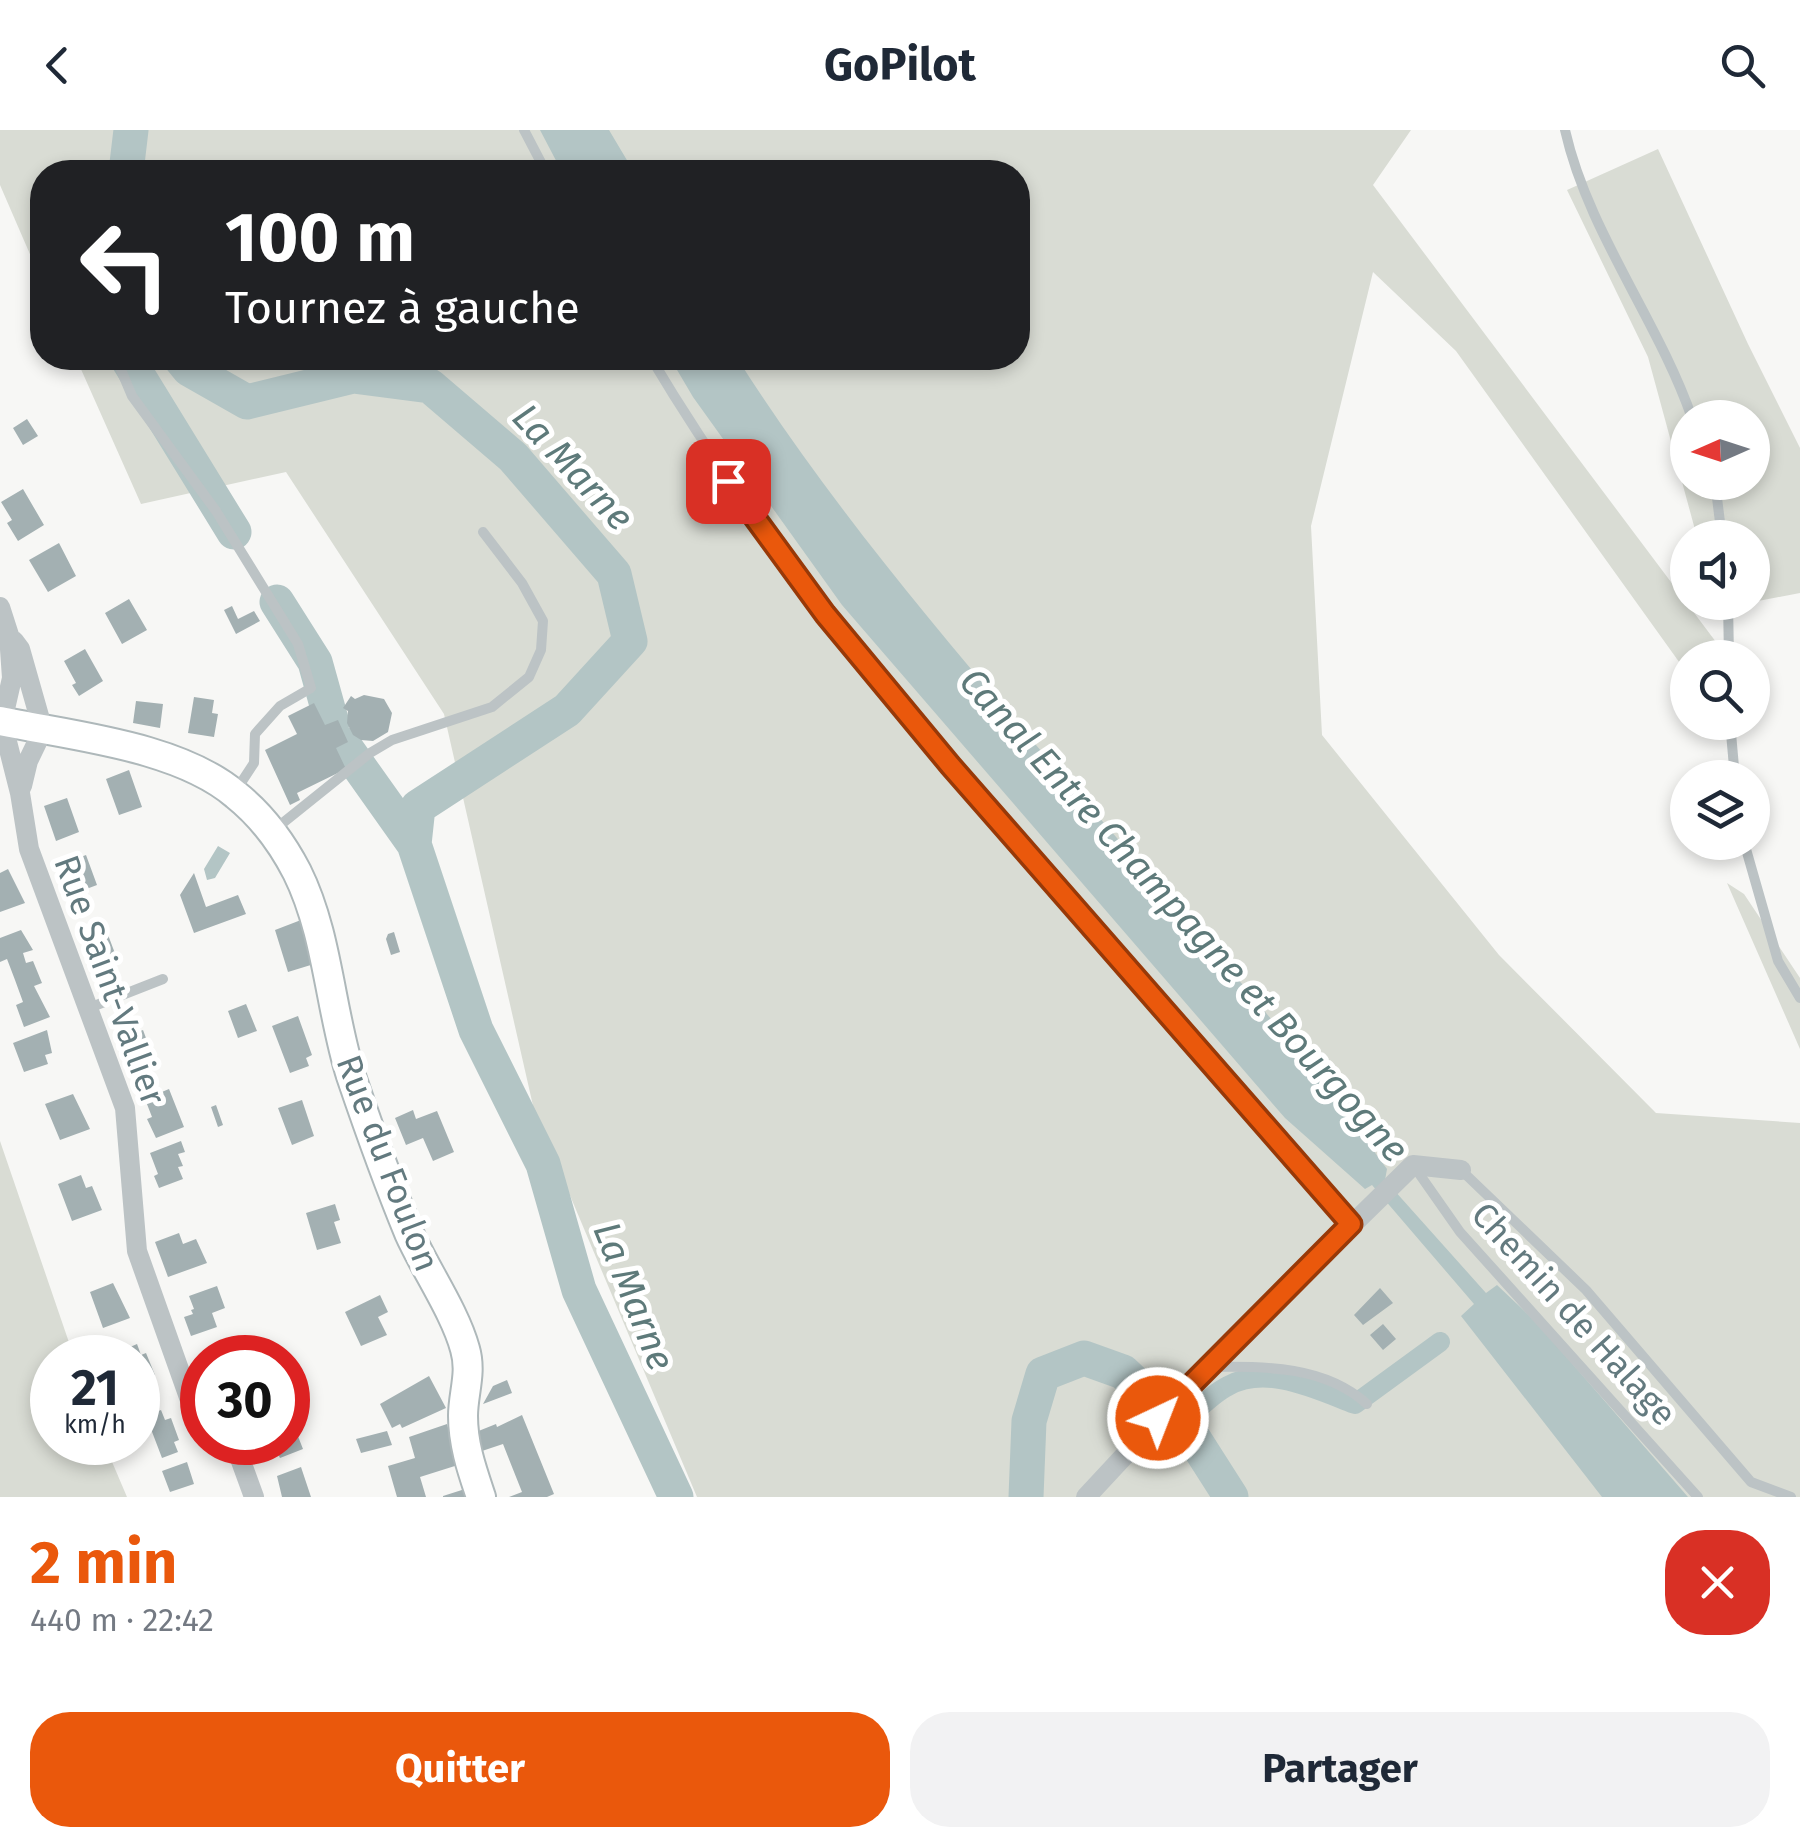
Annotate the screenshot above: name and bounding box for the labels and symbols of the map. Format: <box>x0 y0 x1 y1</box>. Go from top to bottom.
water label: La Marne <box>503 394 643 540</box>
north arrow <box>1670 400 1770 500</box>
pin <box>686 439 771 524</box>
water label: Canal Entre Champagne et Bourgogne <box>950 658 1418 1172</box>
street label: Rue Saint-Vallier <box>45 849 175 1111</box>
street label: Rue du Foulon <box>327 1049 449 1277</box>
street label: Chemin de Halage <box>1463 1194 1685 1434</box>
water label: La Marne <box>583 1215 685 1377</box>
speed limit sign: 30 <box>180 1335 310 1465</box>
position arrow <box>1106 1366 1210 1470</box>

